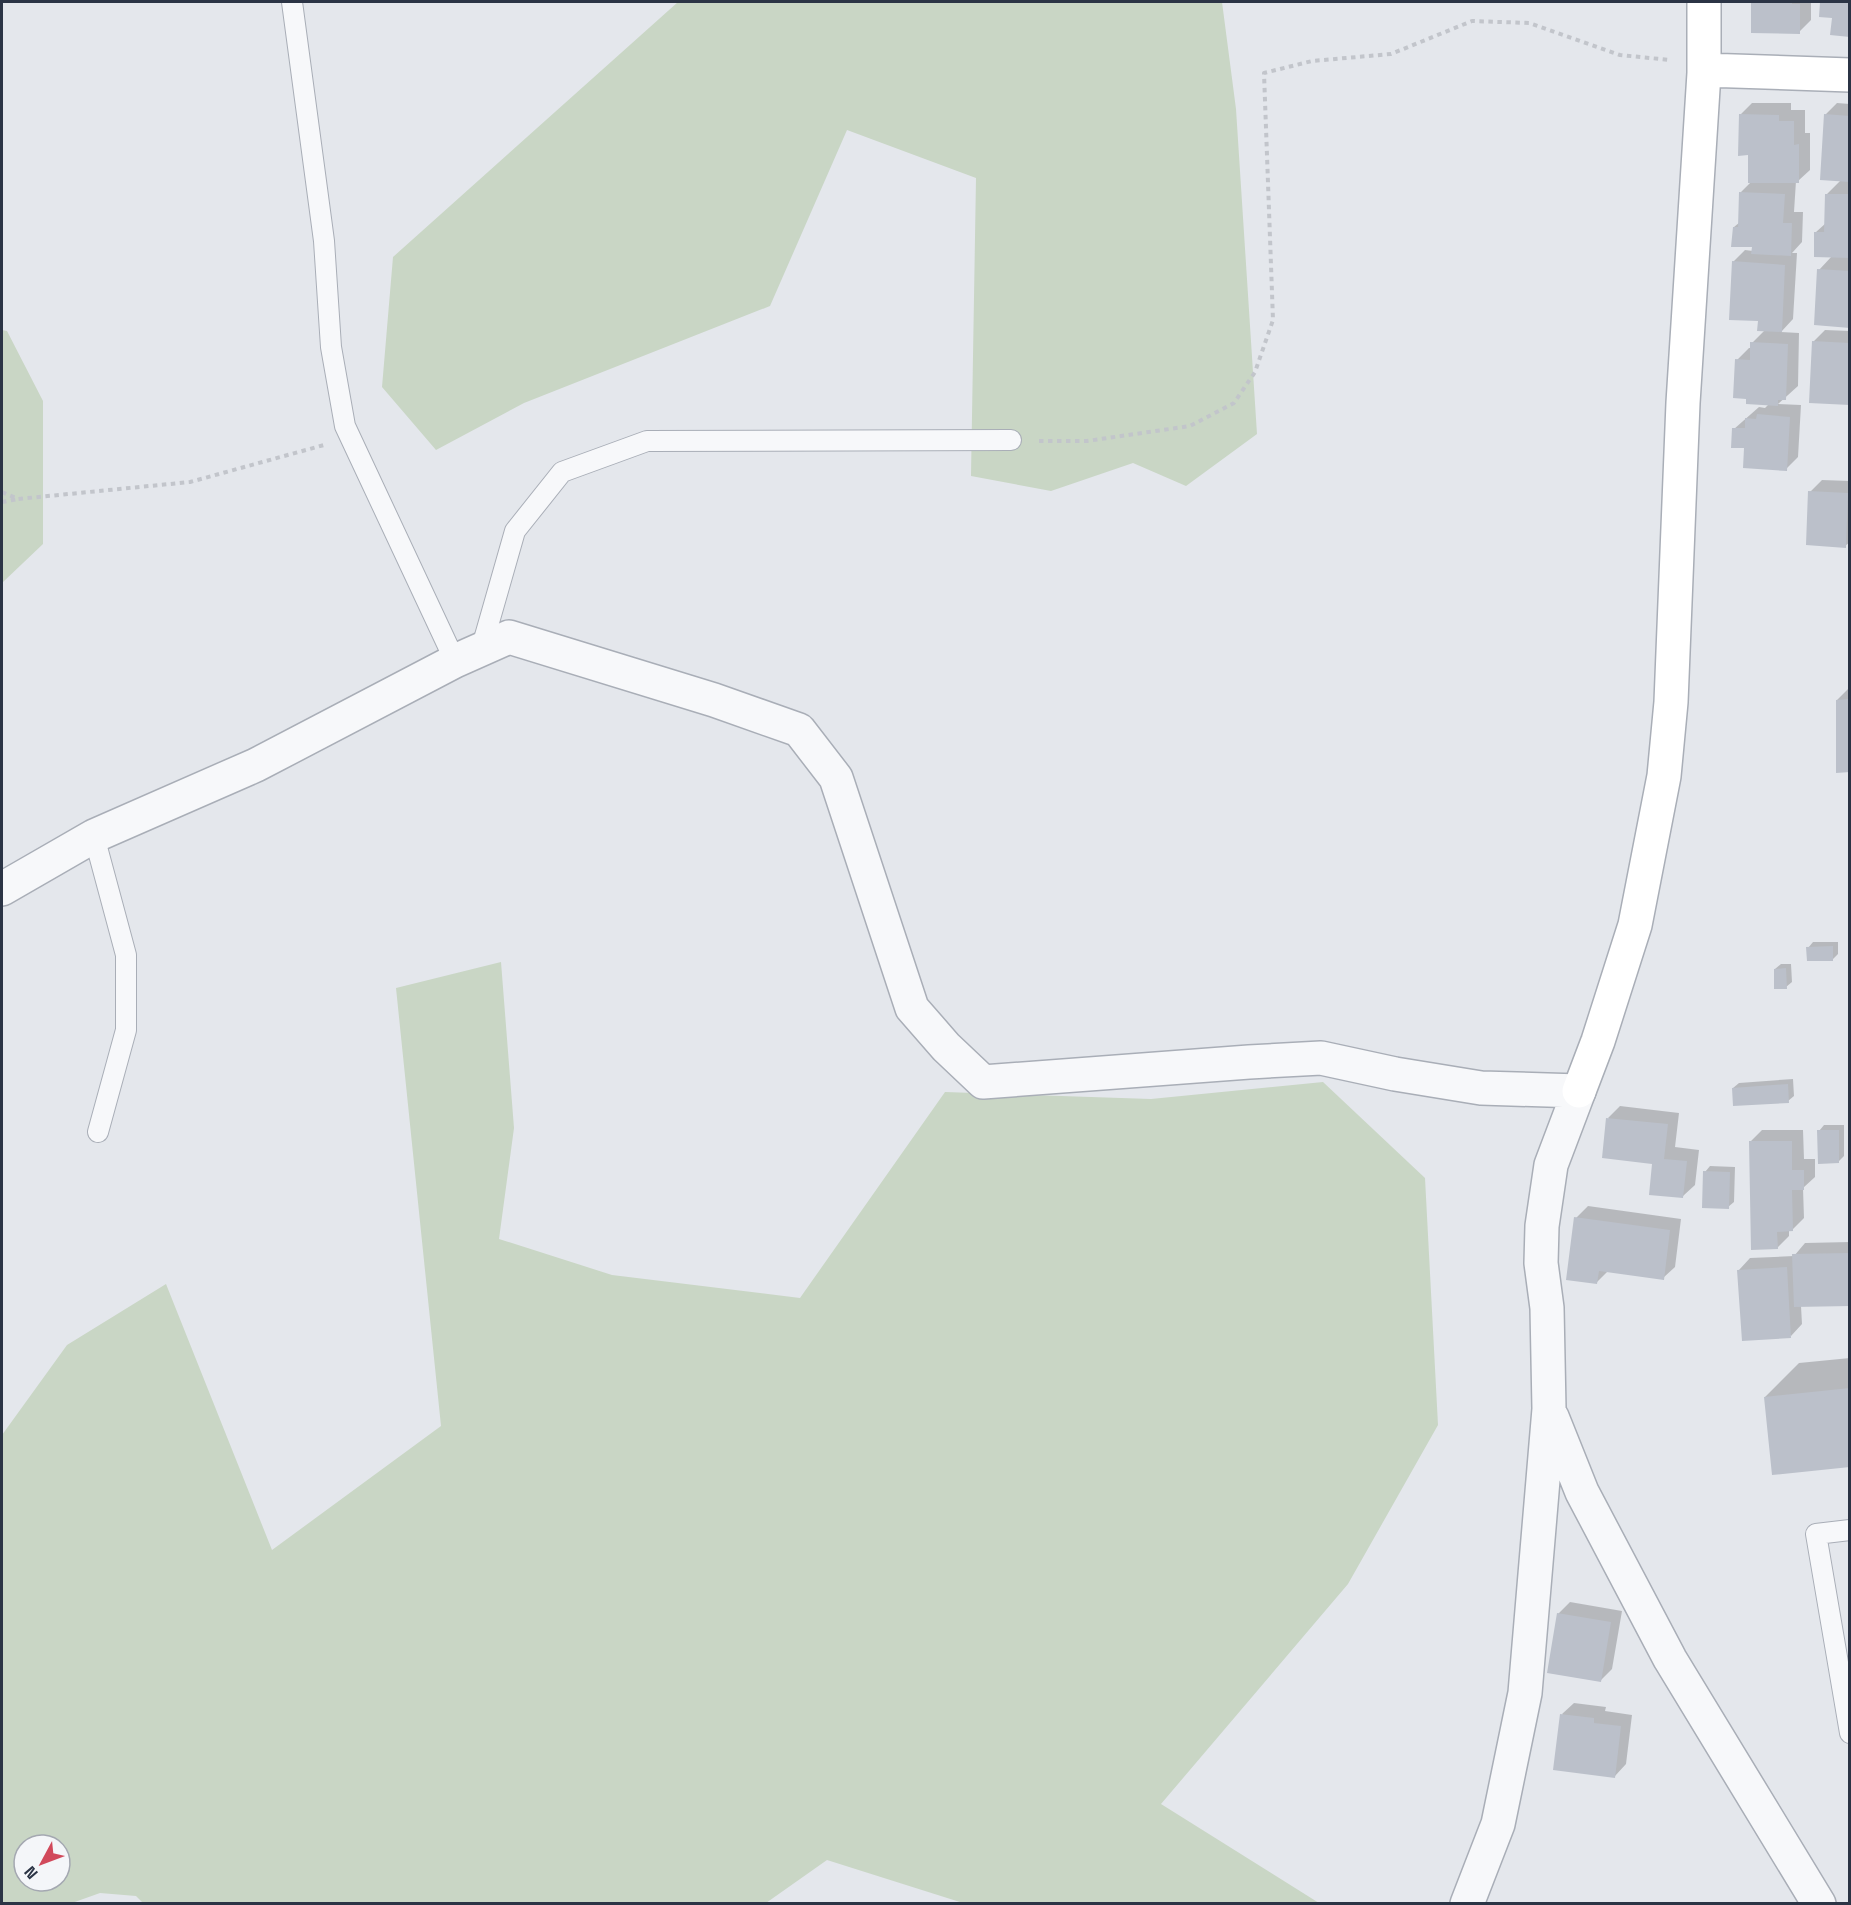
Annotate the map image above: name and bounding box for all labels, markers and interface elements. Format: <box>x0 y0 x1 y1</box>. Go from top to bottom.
north arrow <box>12 1833 72 1893</box>
text: N <box>20 1862 43 1883</box>

